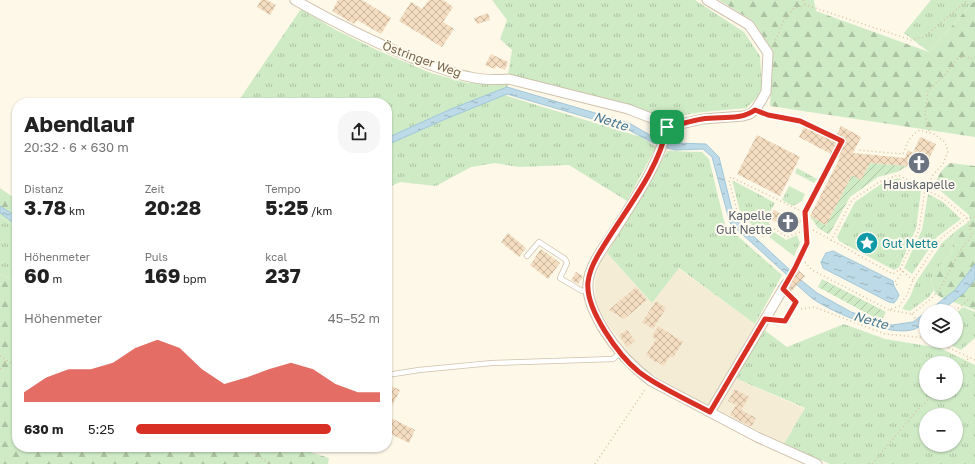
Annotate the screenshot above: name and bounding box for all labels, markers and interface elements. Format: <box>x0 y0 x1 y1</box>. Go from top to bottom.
street label: Östringer Weg <box>381 38 463 80</box>
water label: Nette <box>592 108 632 135</box>
text: Abendlauf <box>24 110 134 137</box>
pin <box>650 110 684 144</box>
button: share <box>338 111 380 153</box>
icon: arrive <box>656 116 678 138</box>
text: 20:32 · 6 × 630 m <box>24 139 129 155</box>
church icon: Hauskapelle <box>906 150 932 176</box>
place label: Hauskapelle <box>883 177 955 192</box>
text: Distanz <box>24 182 63 195</box>
text: Zeit <box>145 182 165 195</box>
text: Tempo <box>265 182 301 195</box>
text: 3.78 <box>24 195 66 219</box>
text: 20:28 <box>145 195 201 219</box>
text: 5:25 <box>265 195 308 219</box>
text: km <box>66 204 85 217</box>
text: /km <box>308 204 332 217</box>
place label: Kapelle Gut Nette <box>716 208 772 237</box>
church icon: Kapelle Gut Nette <box>775 209 801 235</box>
place icon: Gut Nette <box>854 230 880 256</box>
place label: Gut Nette <box>882 236 938 251</box>
text: Höhenmeter <box>24 250 90 263</box>
text: Puls <box>145 250 168 263</box>
text: kcal <box>265 250 287 263</box>
text: 60 <box>24 263 50 287</box>
text: 169 <box>145 263 180 287</box>
text: 237 <box>265 263 301 287</box>
text: m <box>50 272 62 285</box>
text: bpm <box>180 272 206 285</box>
map controls <box>919 304 963 452</box>
button: layers <box>919 304 963 348</box>
water label: Nette <box>852 307 892 333</box>
text: Höhenmeter <box>24 310 102 326</box>
text: 45–52 m <box>328 310 380 326</box>
button: + <box>919 356 963 400</box>
button: − <box>919 408 963 452</box>
text: 630 m <box>24 421 63 437</box>
text: 5:25 <box>88 421 115 437</box>

